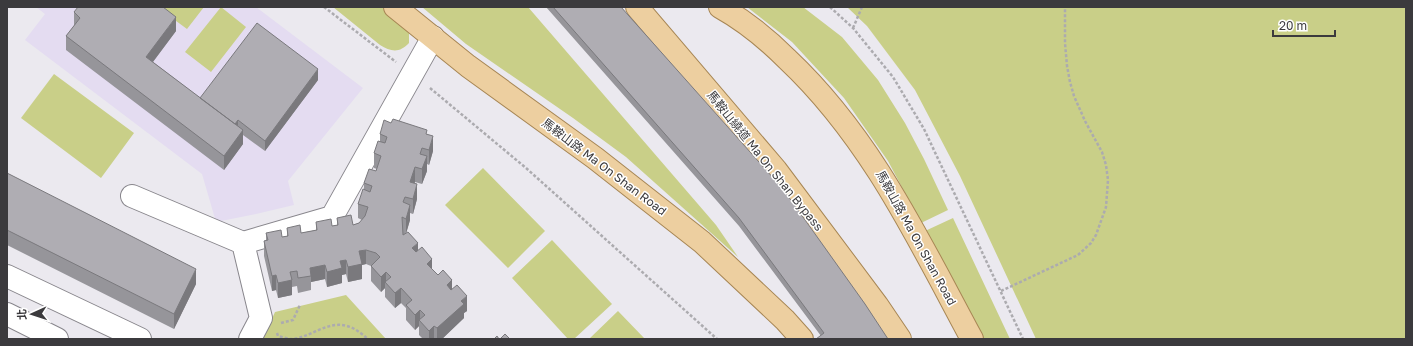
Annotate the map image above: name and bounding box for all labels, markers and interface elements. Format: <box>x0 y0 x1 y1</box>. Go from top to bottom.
scale bar <box>1273 12 1335 38</box>
text: 20 m <box>1279 18 1307 33</box>
street label: 馬鞍山繞道 Ma On Shan Bypass <box>704 88 827 234</box>
street label: 馬鞍山路 Ma On Shan Road <box>539 115 670 218</box>
street label: 馬鞍山路 Ma On Shan Road <box>873 168 960 308</box>
north arrow <box>12 294 52 334</box>
text: 北 <box>15 309 28 320</box>

